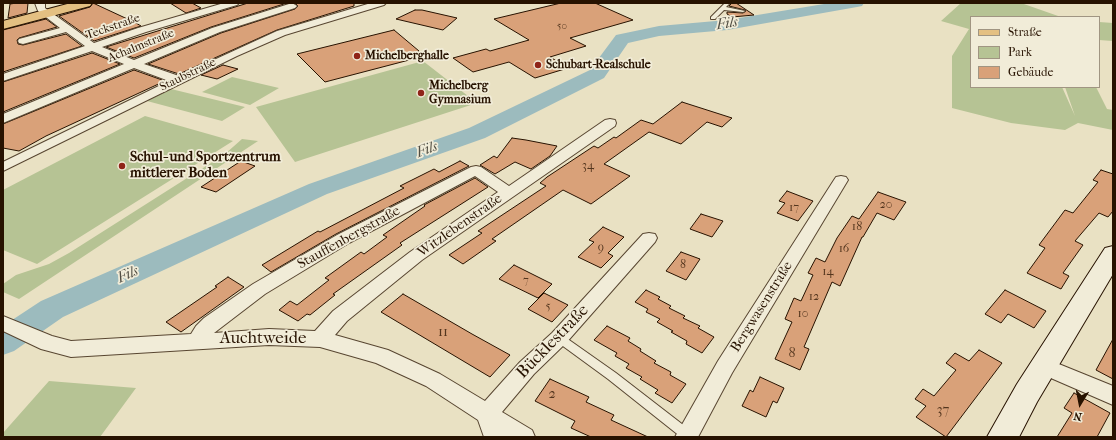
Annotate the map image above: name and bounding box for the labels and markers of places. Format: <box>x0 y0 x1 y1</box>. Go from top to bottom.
place label: Michelberghalle <box>365 49 449 63</box>
marker: Michelberghalle <box>352 51 362 61</box>
place label: Schubart-Realschule <box>546 58 651 72</box>
marker: Schubart-Realschule <box>533 60 543 70</box>
place label: Michelberg Gymnasium <box>429 79 491 107</box>
marker: Michelberg Gymnasium <box>416 88 426 98</box>
place label: Schul- und Sportzentrum mittlerer Boden <box>130 150 281 182</box>
marker: Schul- und Sportzentrum mittlerer Boden <box>117 161 127 171</box>

